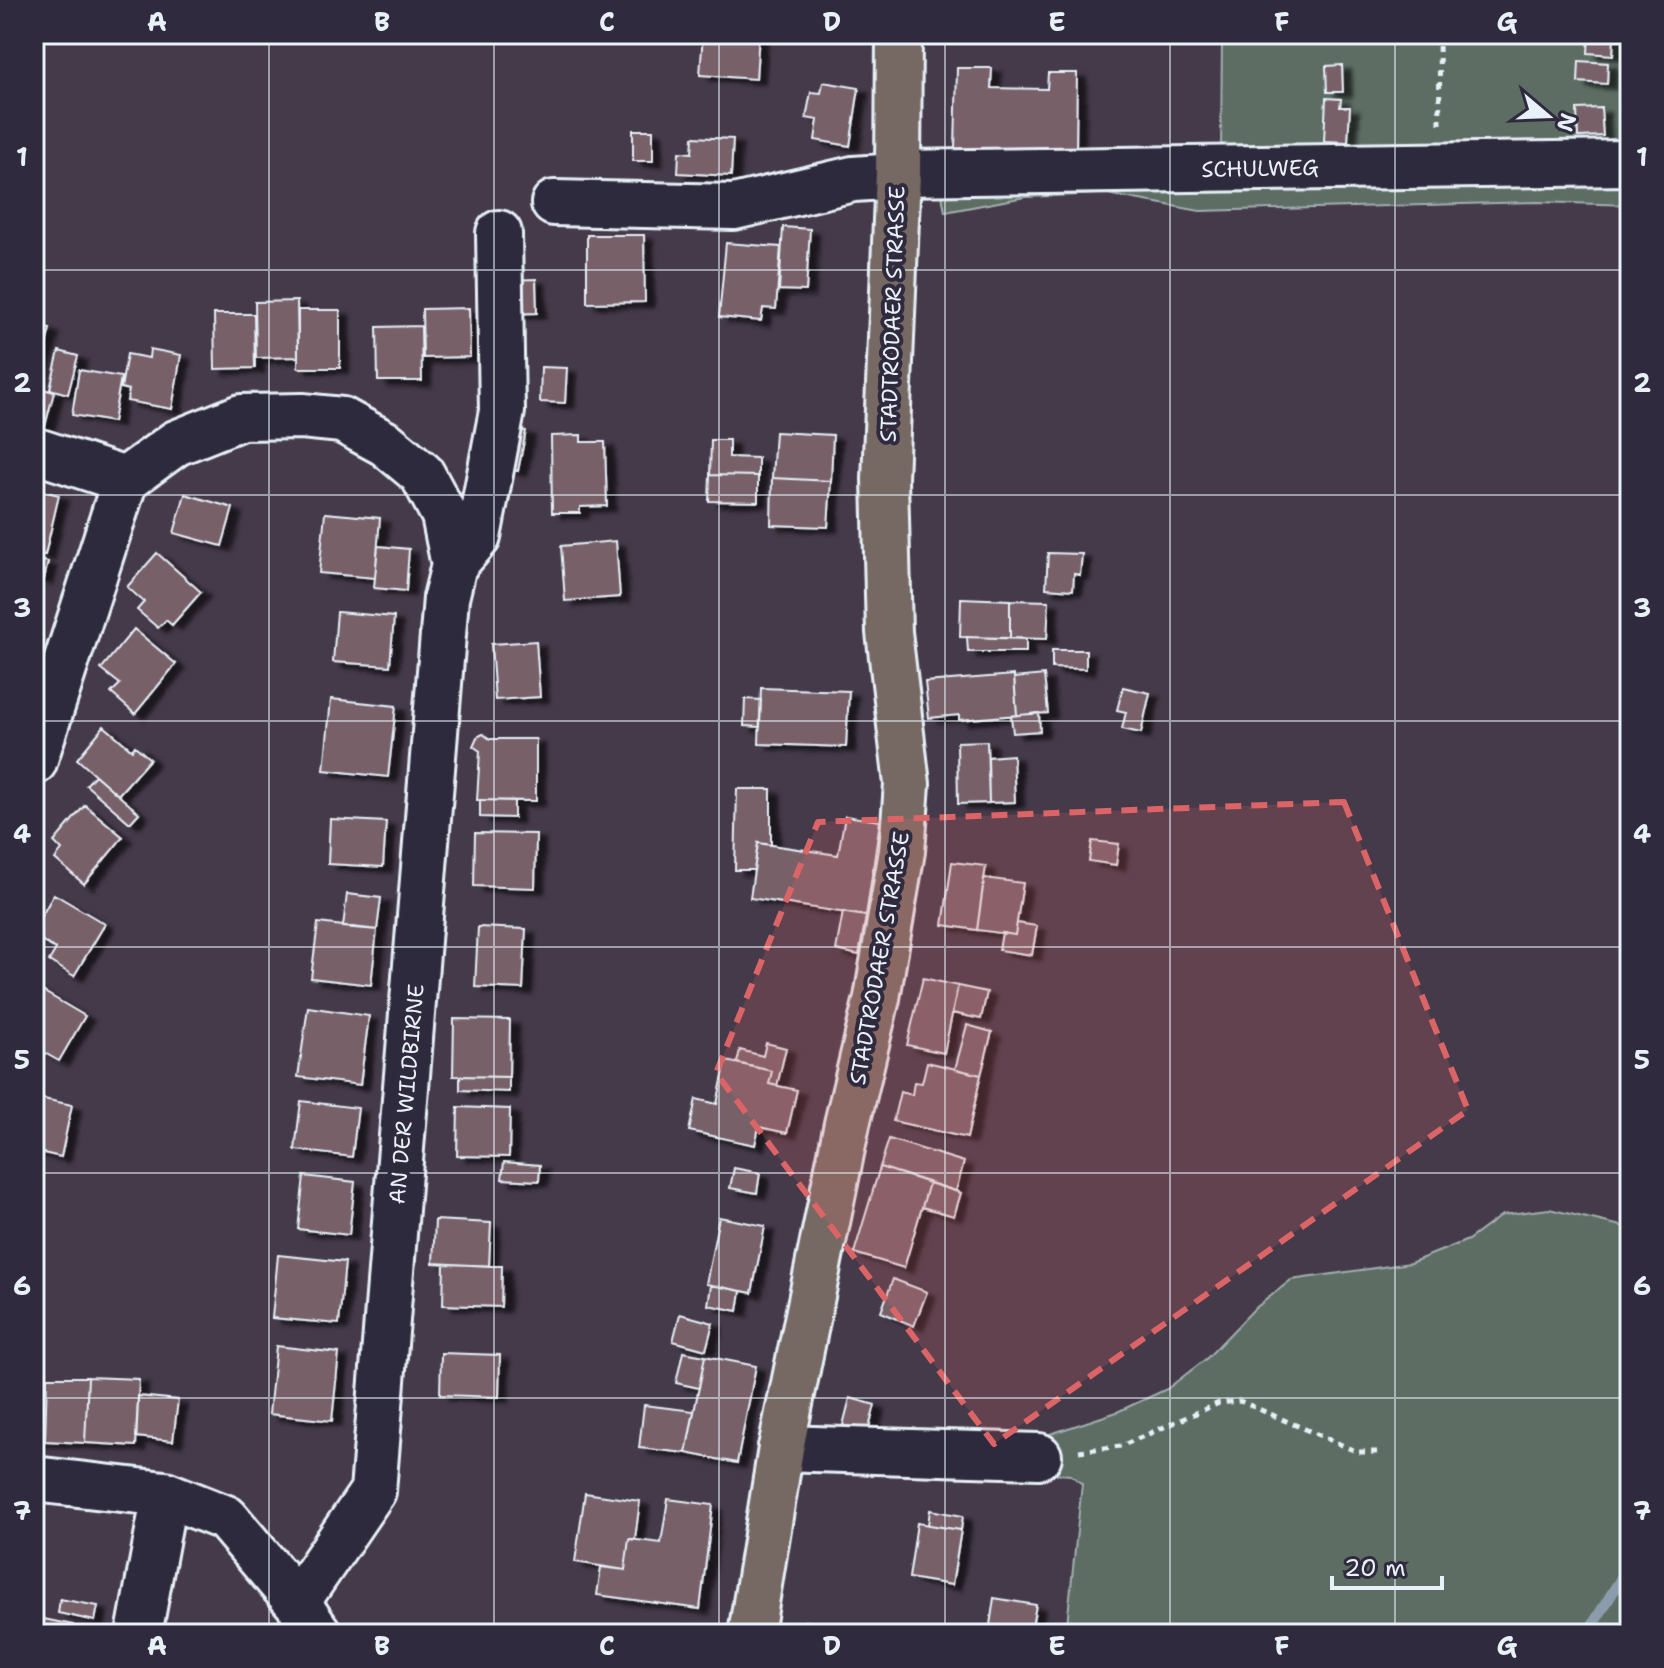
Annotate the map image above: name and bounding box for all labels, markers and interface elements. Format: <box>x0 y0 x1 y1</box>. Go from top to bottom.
text: A <box>147 4 167 39</box>
text: B <box>374 4 390 39</box>
text: C <box>599 4 615 39</box>
text: D <box>823 4 841 39</box>
text: E <box>1048 4 1066 39</box>
text: F <box>1274 4 1290 39</box>
text: G <box>1497 4 1518 39</box>
north arrow <box>1508 76 1588 156</box>
text: N <box>1550 109 1583 135</box>
text: 1 <box>16 139 28 174</box>
text: 1 <box>1636 139 1648 174</box>
street label: SCHULWEG <box>1201 153 1319 184</box>
street label: STADTRODAER STRASSE <box>874 185 911 443</box>
text: 2 <box>13 365 31 400</box>
text: 2 <box>1633 365 1651 400</box>
text: 3 <box>13 590 31 625</box>
text: 3 <box>1633 590 1651 625</box>
text: 4 <box>13 816 31 851</box>
text: 4 <box>1633 816 1651 851</box>
street label: STADTRODAER STRASSE <box>843 829 916 1087</box>
street label: AN DER WILDBIRNE <box>382 983 431 1205</box>
text: 5 <box>14 1042 30 1077</box>
text: 5 <box>1634 1042 1650 1077</box>
text: 6 <box>13 1268 31 1303</box>
text: 6 <box>1633 1268 1651 1303</box>
text: 7 <box>13 1493 31 1528</box>
text: 7 <box>1633 1493 1651 1528</box>
scale bar <box>1332 1540 1442 1590</box>
text: 20 m <box>1344 1552 1406 1584</box>
text: A <box>147 1628 167 1663</box>
text: B <box>374 1628 390 1663</box>
text: C <box>599 1628 615 1663</box>
text: D <box>823 1628 841 1663</box>
text: E <box>1048 1628 1066 1663</box>
text: F <box>1274 1628 1290 1663</box>
text: G <box>1497 1628 1518 1663</box>

